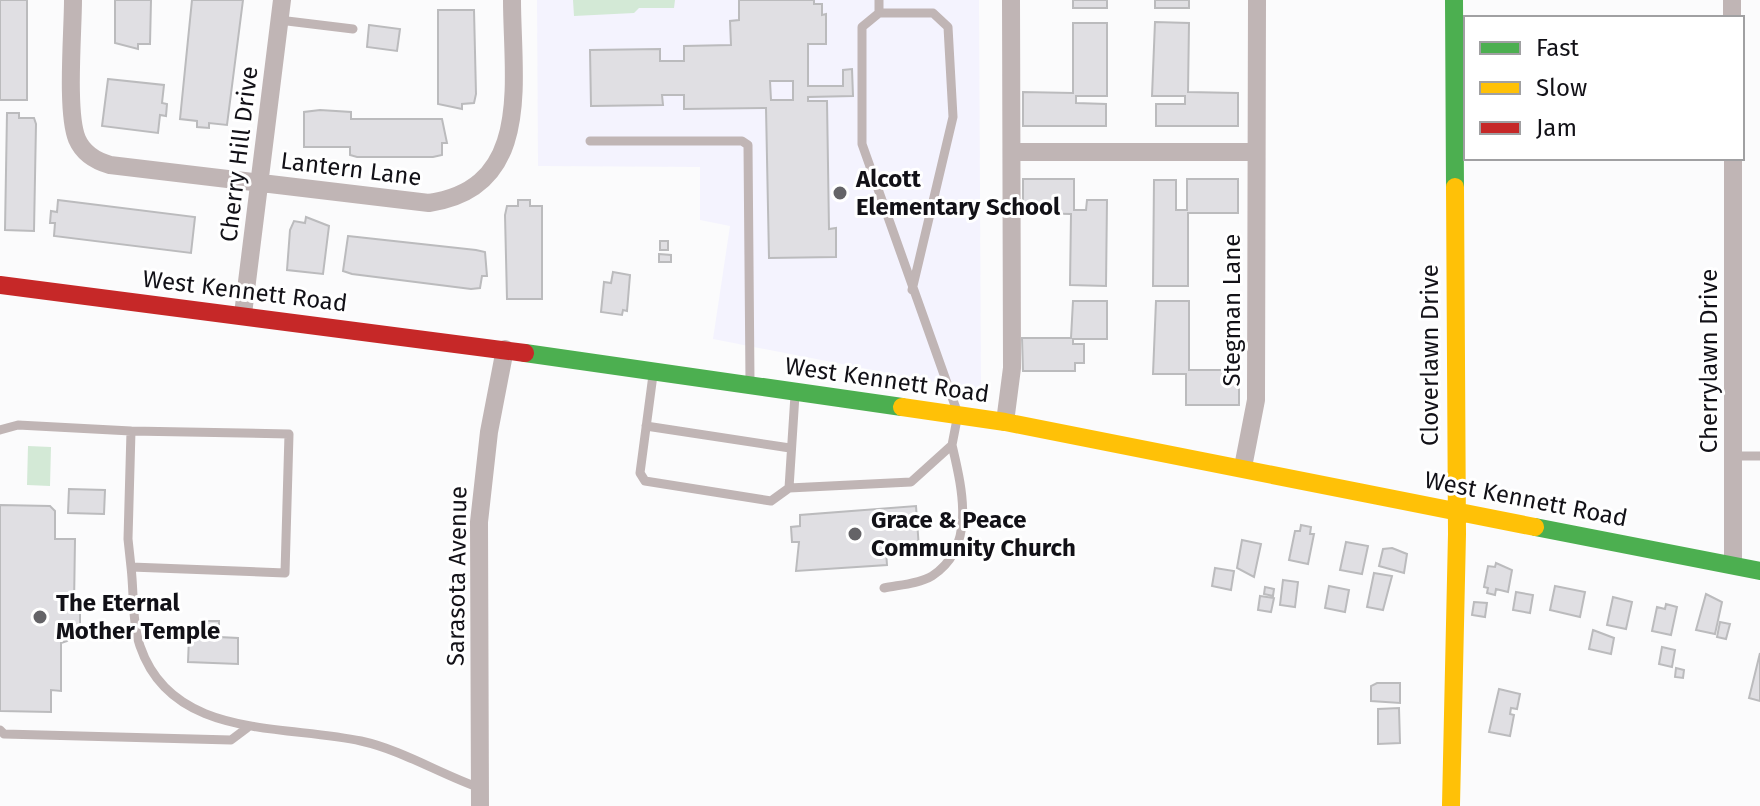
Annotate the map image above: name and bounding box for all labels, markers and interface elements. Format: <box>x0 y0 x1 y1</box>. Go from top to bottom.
legend <box>1464 16 1744 160</box>
text: Fast <box>1536 34 1579 62</box>
street label: Cherry Hill Drive <box>214 65 264 243</box>
text: Slow <box>1536 74 1587 102</box>
text: Jam <box>1536 114 1577 142</box>
street label: Lantern Lane <box>279 146 423 192</box>
place label: Alcott Elementary School <box>855 165 1061 221</box>
marker: Alcott Elementary School <box>831 184 849 202</box>
street label: Stegman Lane <box>1218 234 1246 386</box>
street label: Cloverlawn Drive <box>1416 264 1444 446</box>
street label: West Kennett Road <box>141 265 349 317</box>
street label: Cherrylawn Drive <box>1695 269 1723 453</box>
street label: West Kennett Road <box>783 352 991 408</box>
street label: West Kennett Road <box>1422 466 1630 532</box>
street label: Sarasota Avenue <box>441 486 473 666</box>
place label: Grace & Peace Community Church <box>871 506 1076 562</box>
marker: Grace & Peace Community Church <box>846 525 864 543</box>
place label: The Eternal Mother Temple <box>56 589 220 645</box>
marker: The Eternal Mother Temple <box>31 608 49 626</box>

